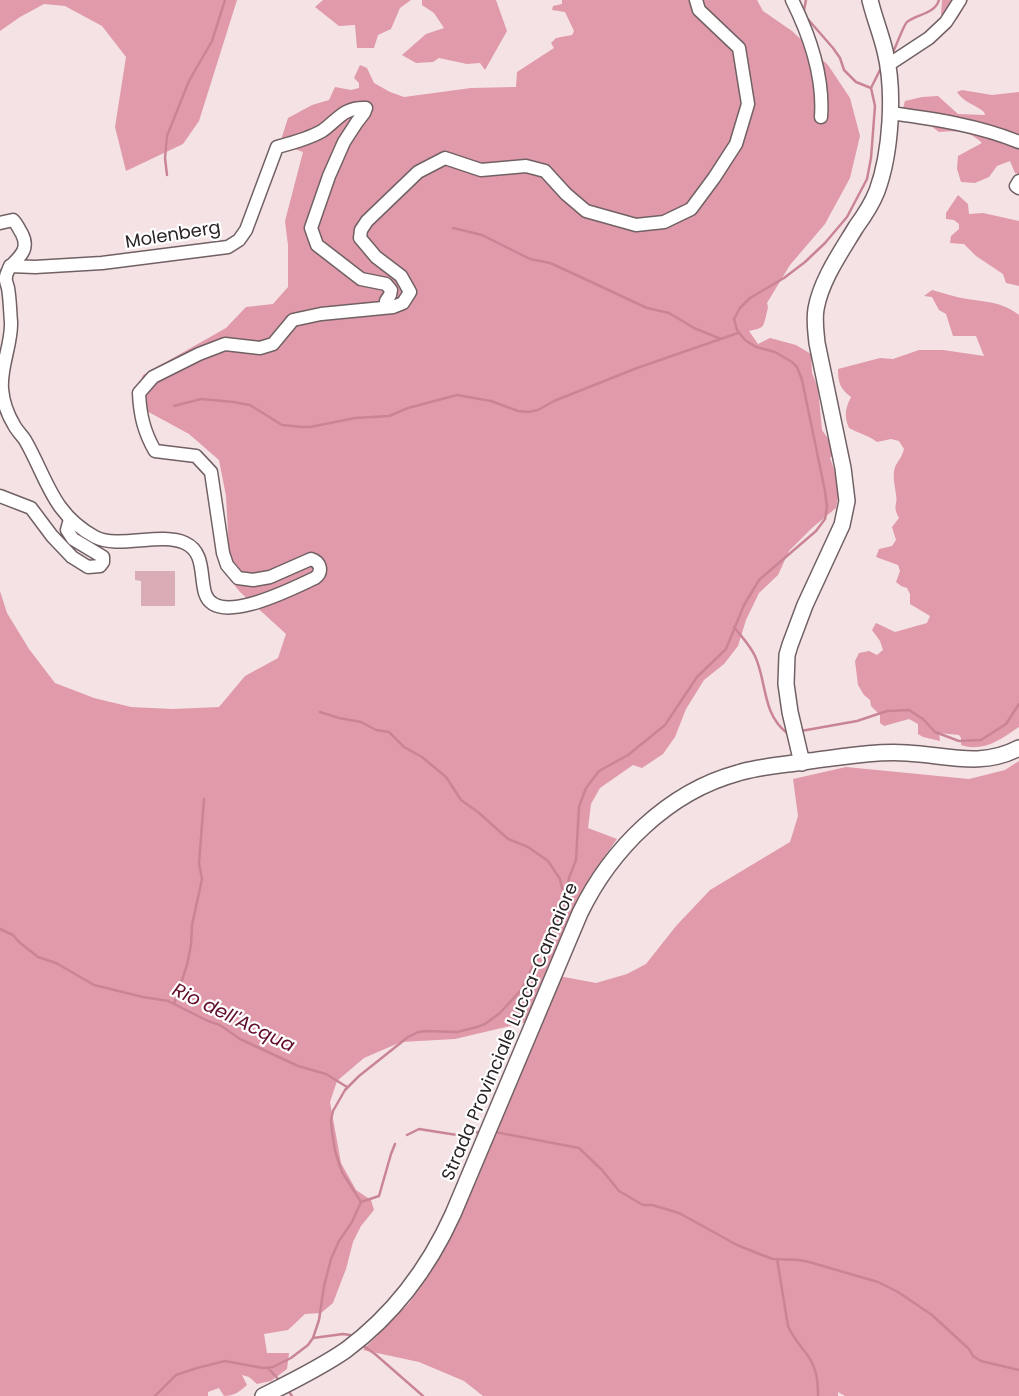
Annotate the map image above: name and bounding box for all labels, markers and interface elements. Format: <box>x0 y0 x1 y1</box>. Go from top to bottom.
street label: Molenberg <box>124 218 222 254</box>
street label: Strada Provinciale Lucca-Camaiore <box>438 880 584 1184</box>
water label: Rio dell'Acqua <box>168 980 298 1058</box>

